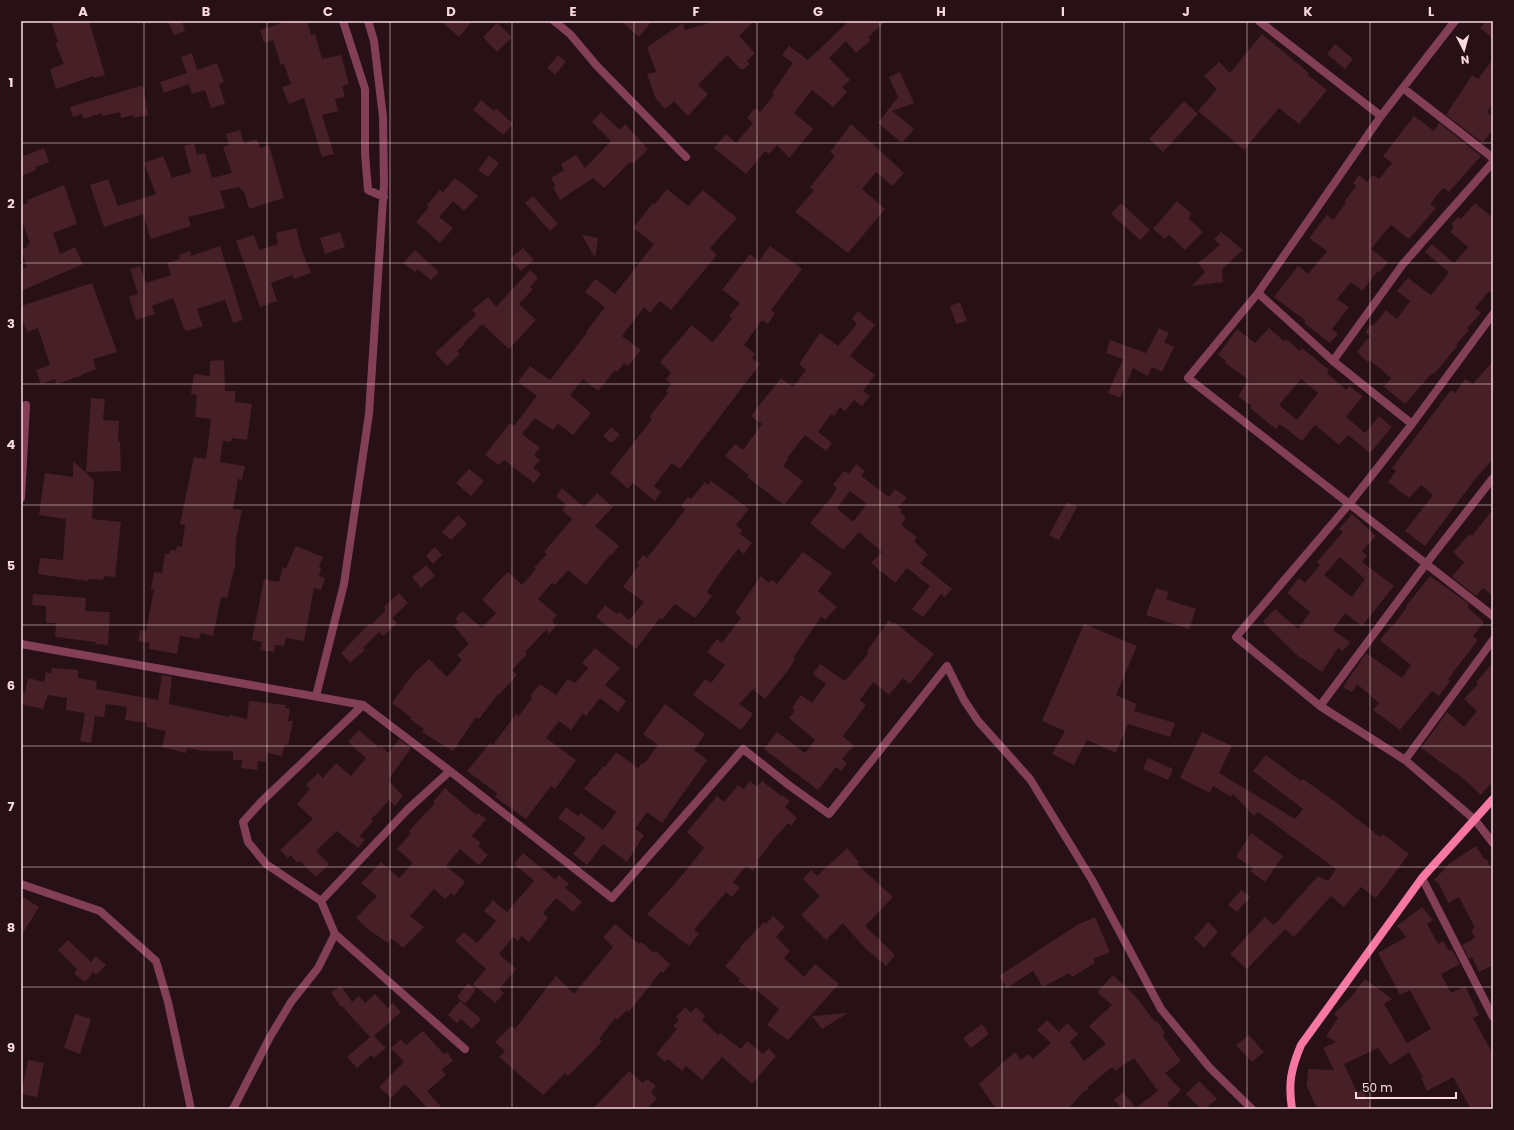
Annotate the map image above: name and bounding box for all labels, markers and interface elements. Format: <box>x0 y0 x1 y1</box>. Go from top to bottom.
text: A <box>78 2 88 21</box>
text: B <box>202 2 211 21</box>
text: C <box>323 2 333 21</box>
text: D <box>446 2 456 21</box>
text: E <box>569 2 577 21</box>
text: F <box>692 2 700 21</box>
text: G <box>813 2 823 21</box>
text: H <box>936 2 946 21</box>
text: I <box>1061 2 1065 21</box>
text: J <box>1182 2 1190 21</box>
text: K <box>1303 2 1313 21</box>
text: L <box>1428 2 1434 21</box>
north arrow <box>1444 30 1484 70</box>
text: N <box>1460 52 1470 68</box>
text: 1 <box>9 73 13 92</box>
text: 2 <box>7 194 15 213</box>
text: 3 <box>7 314 15 333</box>
text: 4 <box>7 435 16 454</box>
text: 5 <box>7 556 15 575</box>
text: 6 <box>7 676 15 695</box>
text: 7 <box>8 797 15 816</box>
text: 8 <box>7 918 15 937</box>
text: 9 <box>7 1038 15 1057</box>
scale bar <box>1356 1074 1456 1100</box>
text: 50 m <box>1362 1079 1393 1096</box>

